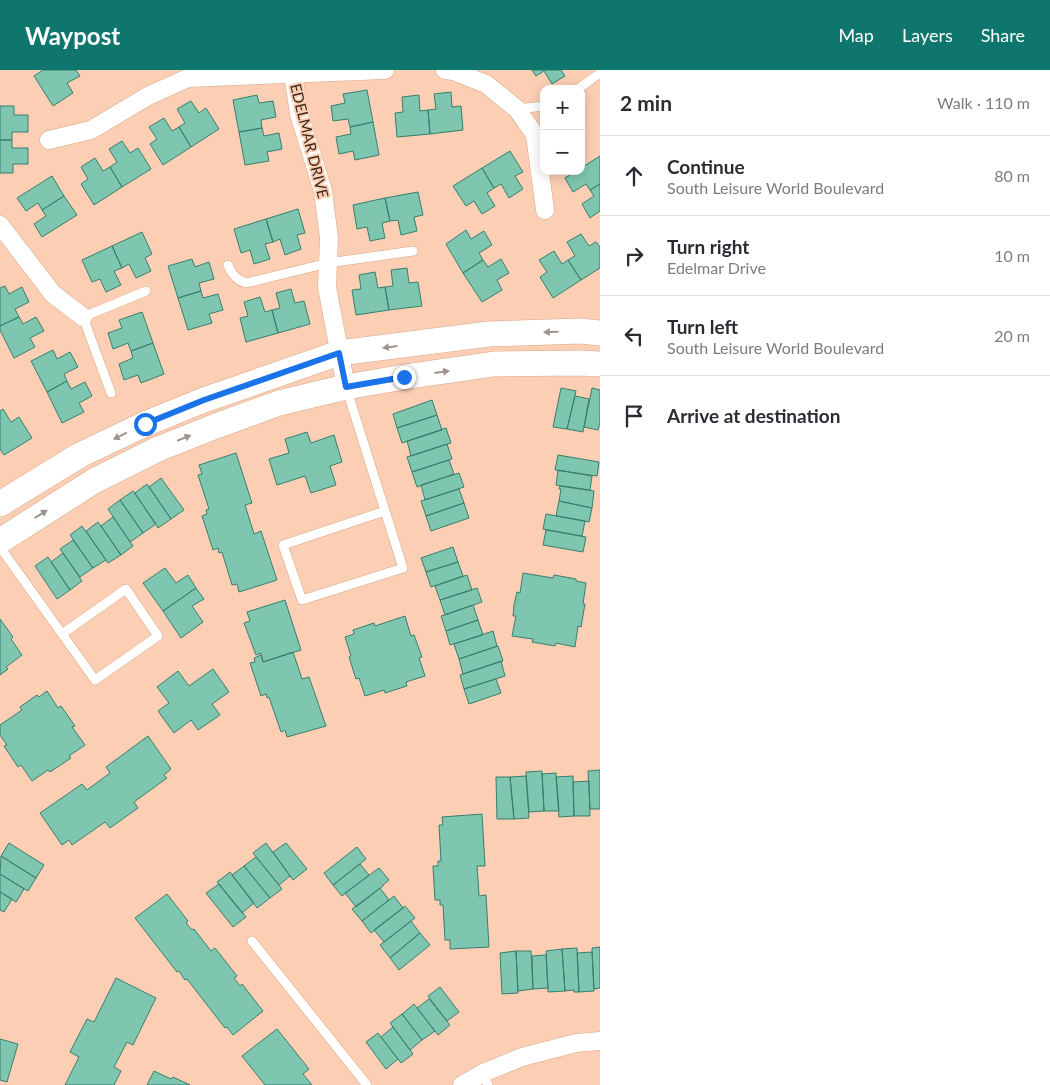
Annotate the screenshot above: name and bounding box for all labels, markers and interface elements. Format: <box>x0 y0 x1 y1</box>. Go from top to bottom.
text: Waypost <box>25 21 120 50</box>
text: Map <box>838 24 874 46</box>
text: Layers <box>902 24 953 46</box>
text: Share <box>981 24 1025 46</box>
street label: EDELMAR DRIVE <box>287 82 333 200</box>
map controls <box>540 85 585 175</box>
button: + <box>540 85 585 130</box>
text: 2 min <box>620 90 672 115</box>
text: Walk · 110 m <box>937 93 1030 112</box>
button: − <box>540 130 585 175</box>
text: Continue <box>667 155 745 178</box>
icon: ahead <box>620 162 648 190</box>
text: 80 m <box>994 166 1030 185</box>
text: South Leisure World Boulevard <box>667 178 884 197</box>
text: Turn right <box>667 235 749 258</box>
icon: right <box>620 242 648 270</box>
text: 10 m <box>994 246 1030 265</box>
text: Edelmar Drive <box>667 258 766 277</box>
text: Turn left <box>667 315 738 338</box>
icon: left <box>620 322 648 350</box>
text: 20 m <box>994 326 1030 345</box>
one-way arrow <box>543 328 559 336</box>
text: South Leisure World Boulevard <box>667 338 884 357</box>
one-way arrow <box>381 343 397 351</box>
route end <box>393 366 416 389</box>
one-way arrow <box>435 367 451 375</box>
icon: arrive <box>620 402 648 430</box>
text: Arrive at destination <box>667 404 840 427</box>
route start <box>134 413 157 436</box>
one-way arrow <box>113 432 127 440</box>
one-way arrow <box>177 434 191 442</box>
one-way arrow <box>34 509 47 518</box>

